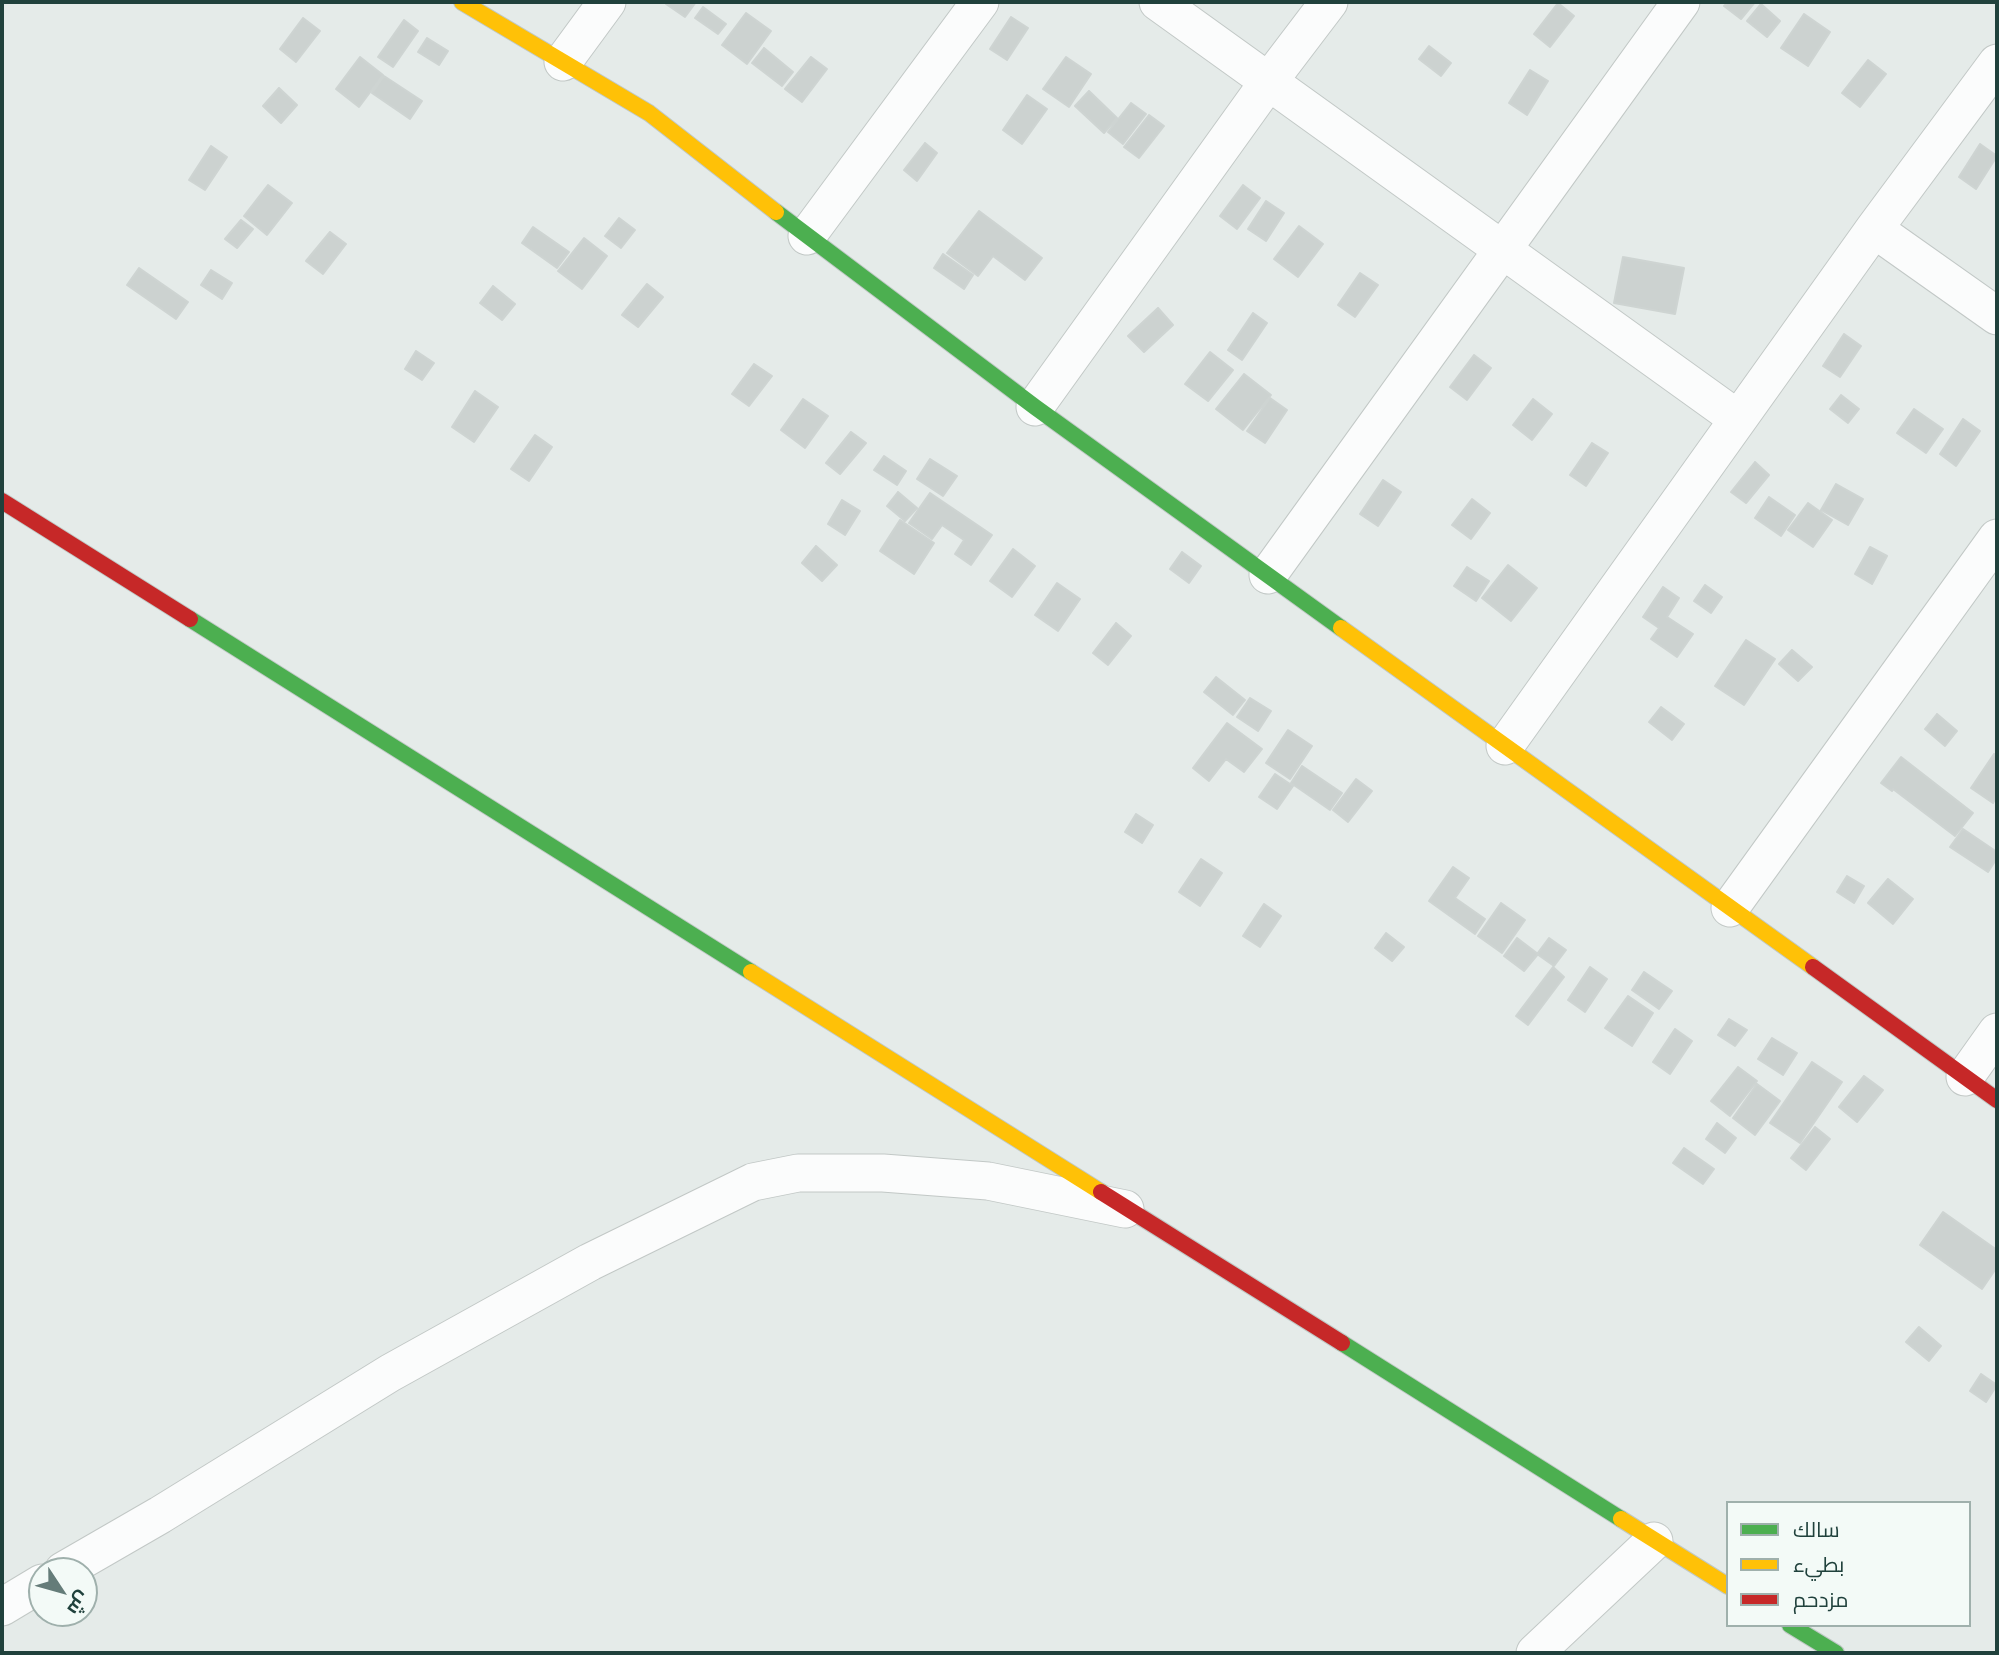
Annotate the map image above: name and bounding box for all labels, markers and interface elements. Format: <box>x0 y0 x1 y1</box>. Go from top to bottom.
legend <box>1726 1501 1971 1627</box>
text: سالك <box>1793 1518 1840 1542</box>
text: بطيء <box>1793 1553 1844 1577</box>
north arrow <box>28 1557 98 1627</box>
text: ش <box>62 1587 95 1620</box>
text: مزدحم <box>1793 1588 1848 1612</box>

